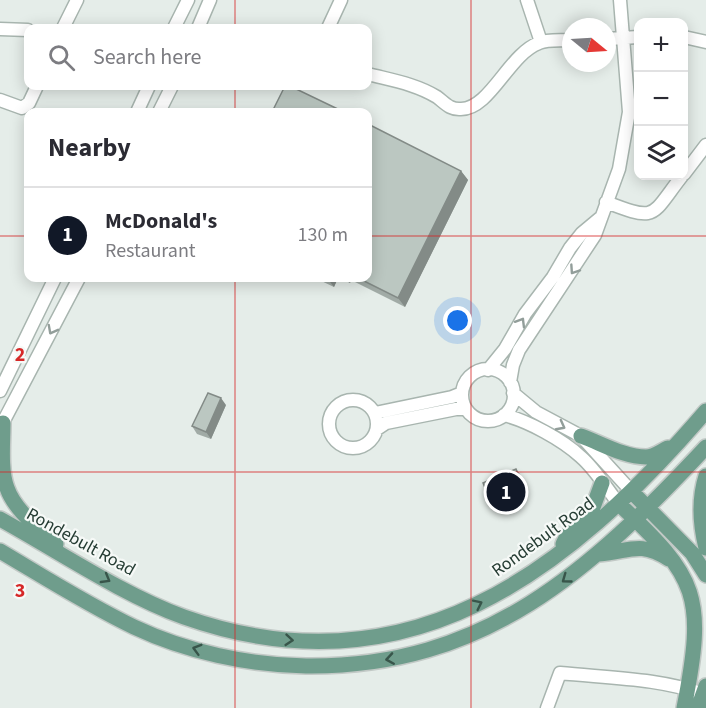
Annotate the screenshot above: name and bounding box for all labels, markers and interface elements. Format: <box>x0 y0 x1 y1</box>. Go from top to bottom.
north arrow <box>562 18 616 72</box>
map controls <box>634 18 688 180</box>
button: + <box>634 18 688 72</box>
search box <box>24 24 372 90</box>
icon: search <box>45 41 78 74</box>
text: Search here <box>93 41 201 73</box>
button: − <box>634 72 688 126</box>
button: layers <box>634 126 688 180</box>
text: Nearby <box>48 129 131 166</box>
text: McDonald's <box>105 205 217 237</box>
text: 1 <box>62 221 73 249</box>
text: 130 m <box>298 221 348 249</box>
text: Restaurant <box>105 237 196 265</box>
one-way arrow <box>570 263 581 274</box>
your location <box>443 306 472 335</box>
one-way arrow <box>513 318 525 328</box>
one-way arrow <box>48 323 59 334</box>
text: 2 <box>15 341 25 369</box>
one-way arrow <box>555 419 565 430</box>
pin: 1 <box>486 470 526 514</box>
street label: Rondebult Road <box>487 491 599 583</box>
street label: Rondebult Road <box>22 502 140 582</box>
one-way arrow <box>100 572 110 583</box>
one-way arrow <box>561 572 572 583</box>
text: 3 <box>15 577 25 605</box>
one-way arrow <box>472 600 483 612</box>
one-way arrow <box>285 633 294 646</box>
one-way arrow <box>192 644 202 657</box>
one-way arrow <box>385 653 395 665</box>

